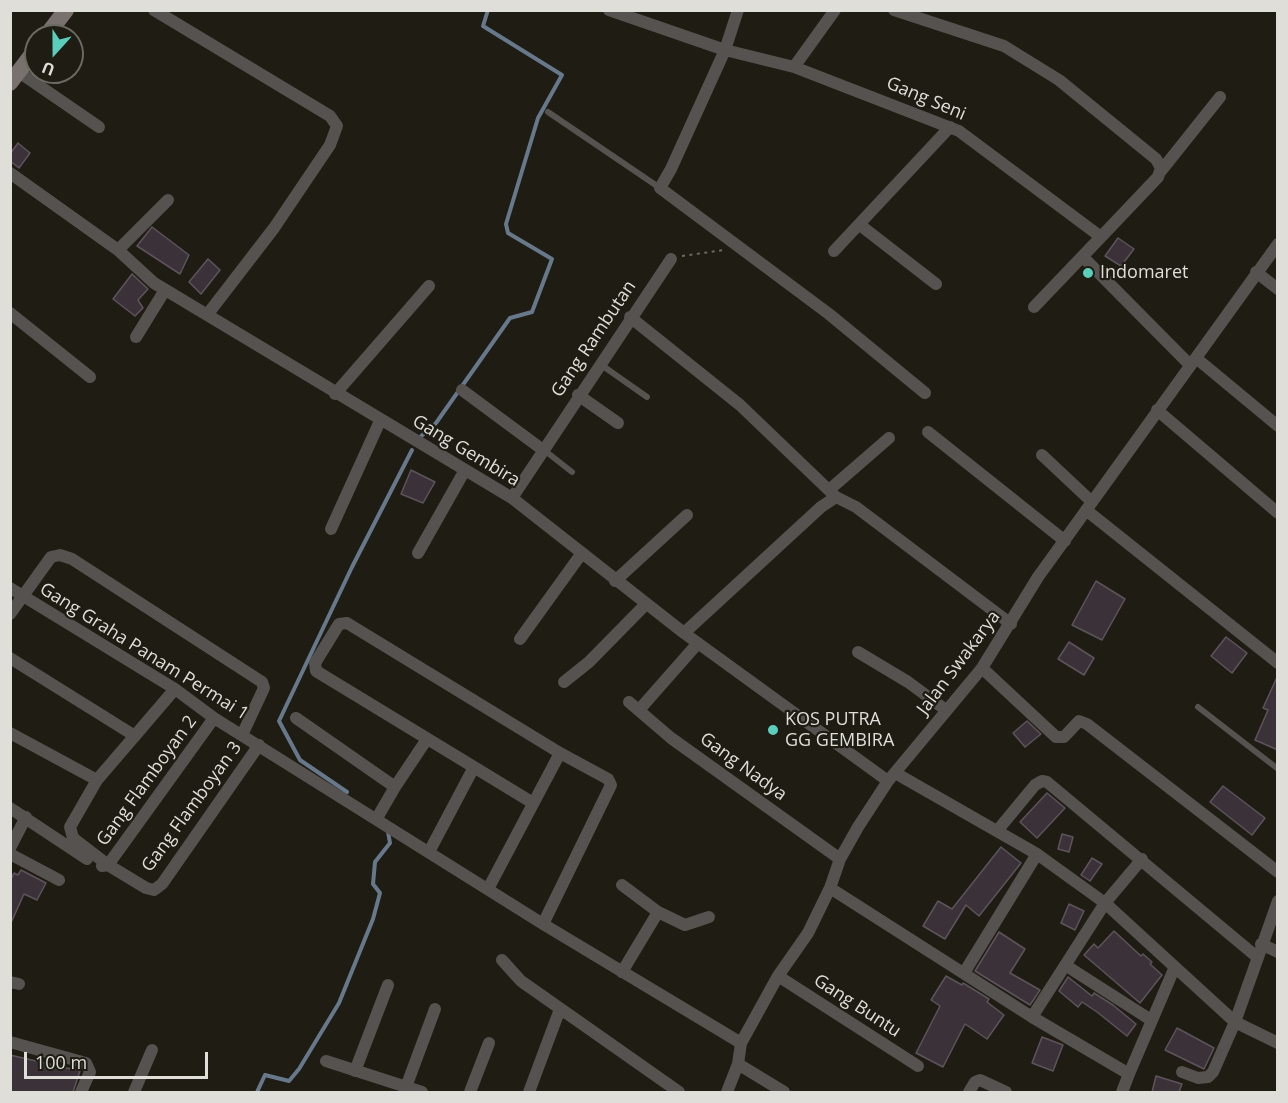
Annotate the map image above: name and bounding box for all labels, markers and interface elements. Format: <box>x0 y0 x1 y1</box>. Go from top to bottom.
north arrow <box>24 24 84 84</box>
text: U <box>39 57 58 81</box>
street label: Gang Seni <box>883 73 969 125</box>
place label: Indomaret <box>1100 262 1188 284</box>
marker: Indomaret <box>1081 266 1095 280</box>
street label: Gang Rambutan <box>547 277 641 401</box>
street label: Gang Gembira <box>408 410 524 492</box>
street label: Gang Graha Panam Permai 1 <box>35 579 253 725</box>
street label: Jalan Swakarya <box>913 607 1005 719</box>
place label: KOS PUTRA GG GEMBIRA <box>785 709 894 752</box>
street label: Gang Flamboyan 2 <box>92 712 202 850</box>
marker: KOS PUTRA GG GEMBIRA <box>766 723 780 737</box>
street label: Gang Nadya <box>695 728 791 806</box>
street label: Gang Flamboyan 3 <box>137 738 247 876</box>
street label: Gang Buntu <box>809 970 905 1042</box>
scale bar <box>27 1040 212 1078</box>
text: 100 m <box>35 1050 87 1074</box>

